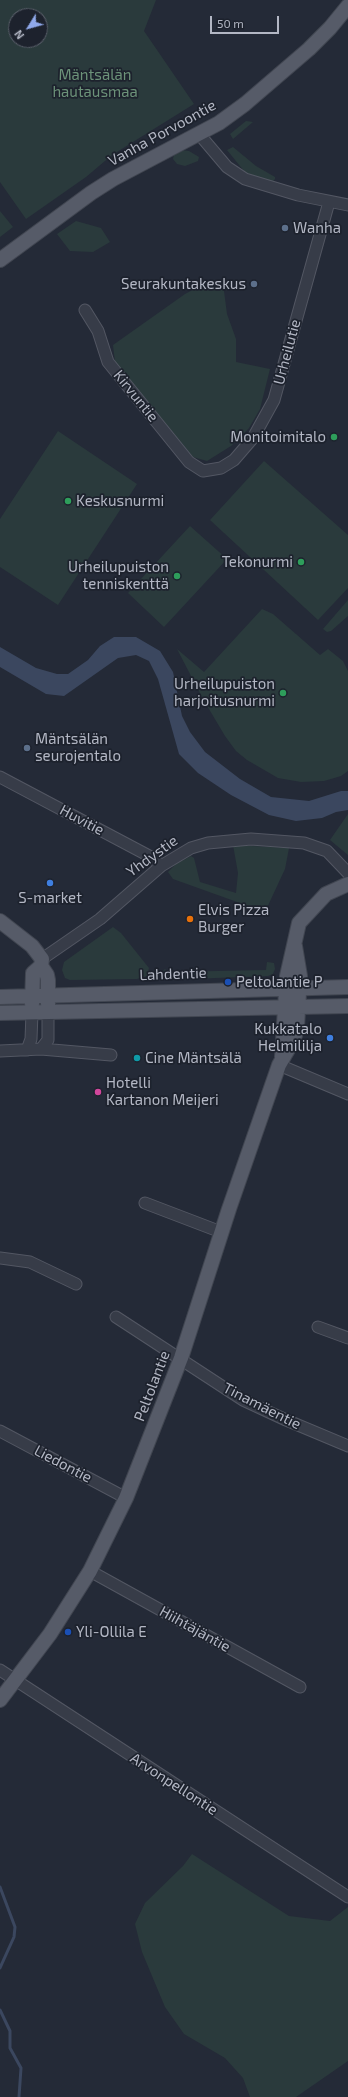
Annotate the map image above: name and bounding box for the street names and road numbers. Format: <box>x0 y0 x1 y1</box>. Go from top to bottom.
street label: Vanha Porvoontie <box>105 96 219 170</box>
street label: Urheilutie <box>270 317 304 387</box>
street label: Kirvuntie <box>110 367 162 425</box>
street label: Huvitie <box>57 801 107 839</box>
street label: Yhdystie <box>123 831 181 881</box>
street label: Lahdentie <box>139 964 207 984</box>
street label: Peltolantie <box>130 1348 174 1424</box>
street label: Tinamäentie <box>220 1379 304 1433</box>
street label: Liedontie <box>31 1441 95 1487</box>
street label: Hiihtäjäntie <box>156 1602 234 1656</box>
street label: Arvonpellontie <box>127 1749 221 1819</box>

